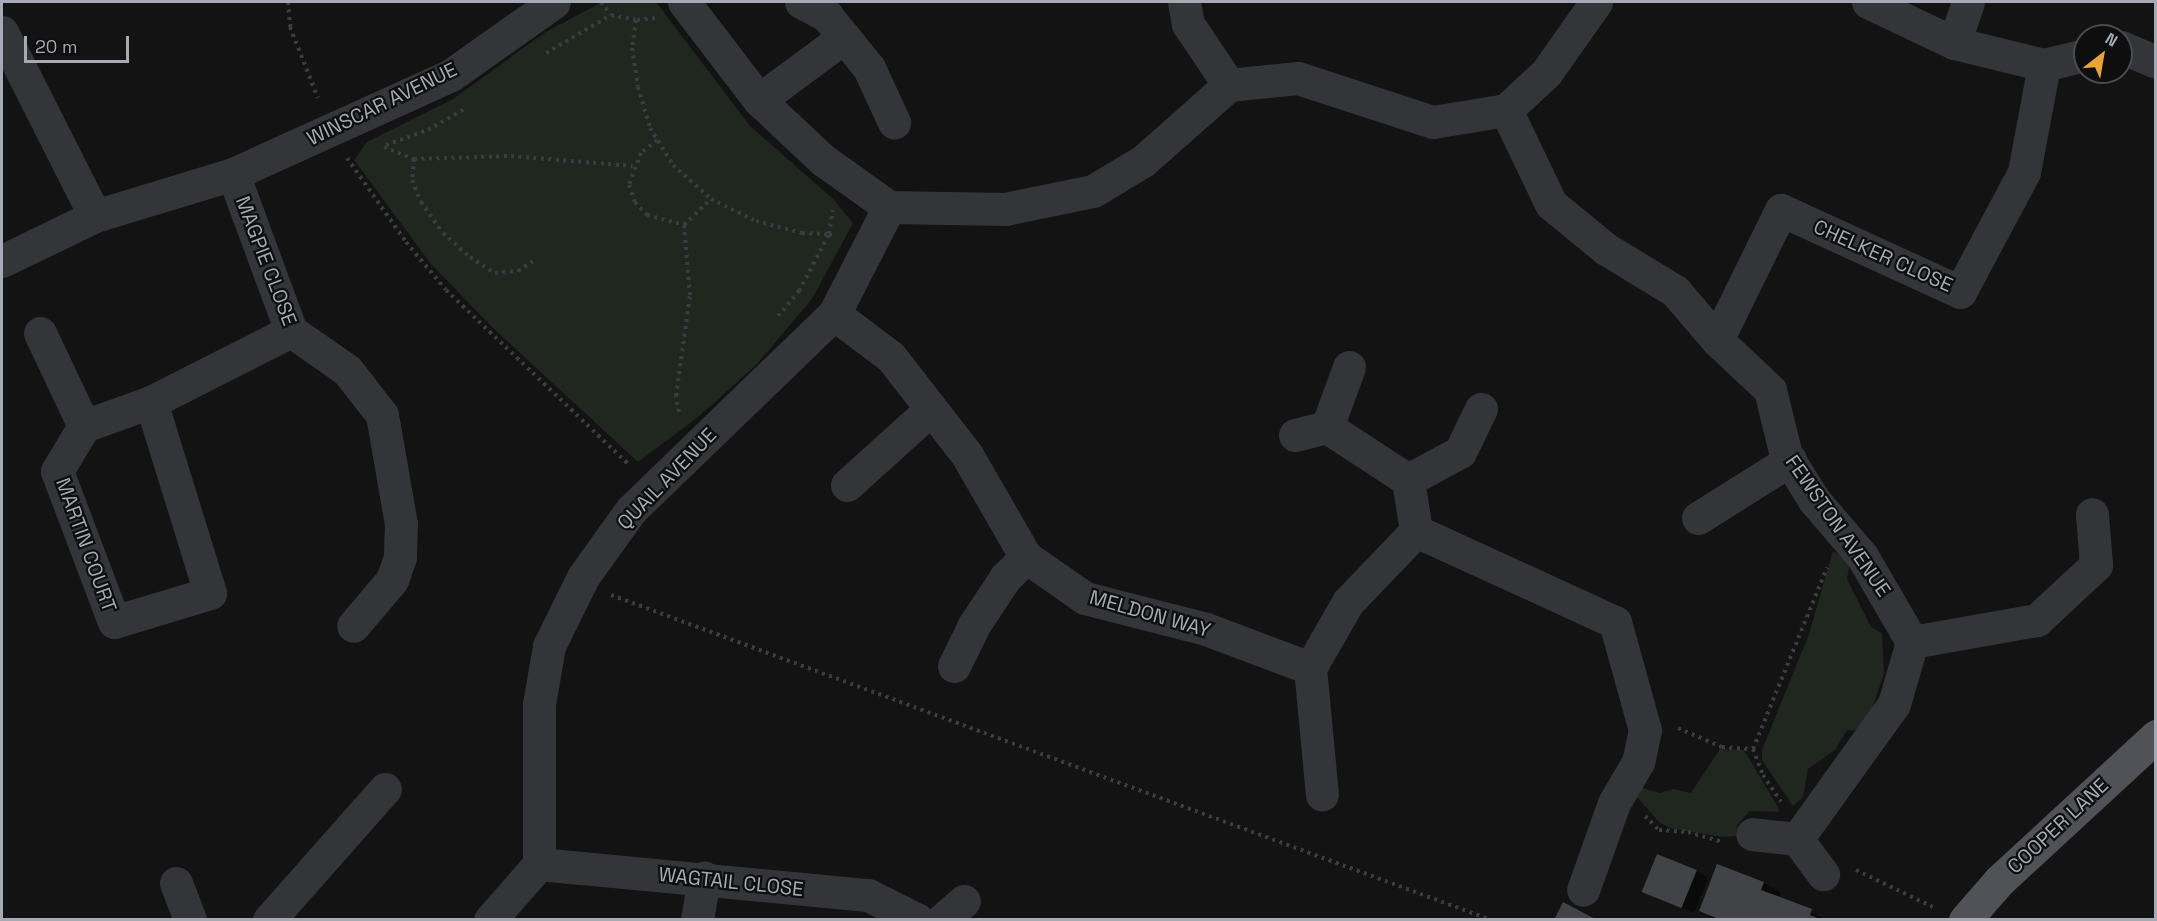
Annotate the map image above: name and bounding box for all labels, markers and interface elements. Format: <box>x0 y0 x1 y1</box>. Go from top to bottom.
scale bar <box>27 24 132 62</box>
north arrow <box>2073 24 2133 84</box>
text: N <box>2101 28 2122 52</box>
text: 20 m <box>35 35 78 58</box>
street label: WINSCAR AVENUE <box>303 57 461 151</box>
street label: MAGPIE CLOSE <box>230 193 302 329</box>
street label: CHELKER CLOSE <box>1810 215 1956 297</box>
street label: QUAIL AVENUE <box>612 423 722 535</box>
street label: FEWSTON AVENUE <box>1780 451 1896 601</box>
street label: MARTIN COURT <box>51 475 121 615</box>
street label: MELDON WAY <box>1087 585 1213 643</box>
street label: COOPER LANE <box>2003 773 2113 879</box>
street label: WAGTAIL CLOSE <box>657 862 805 902</box>

